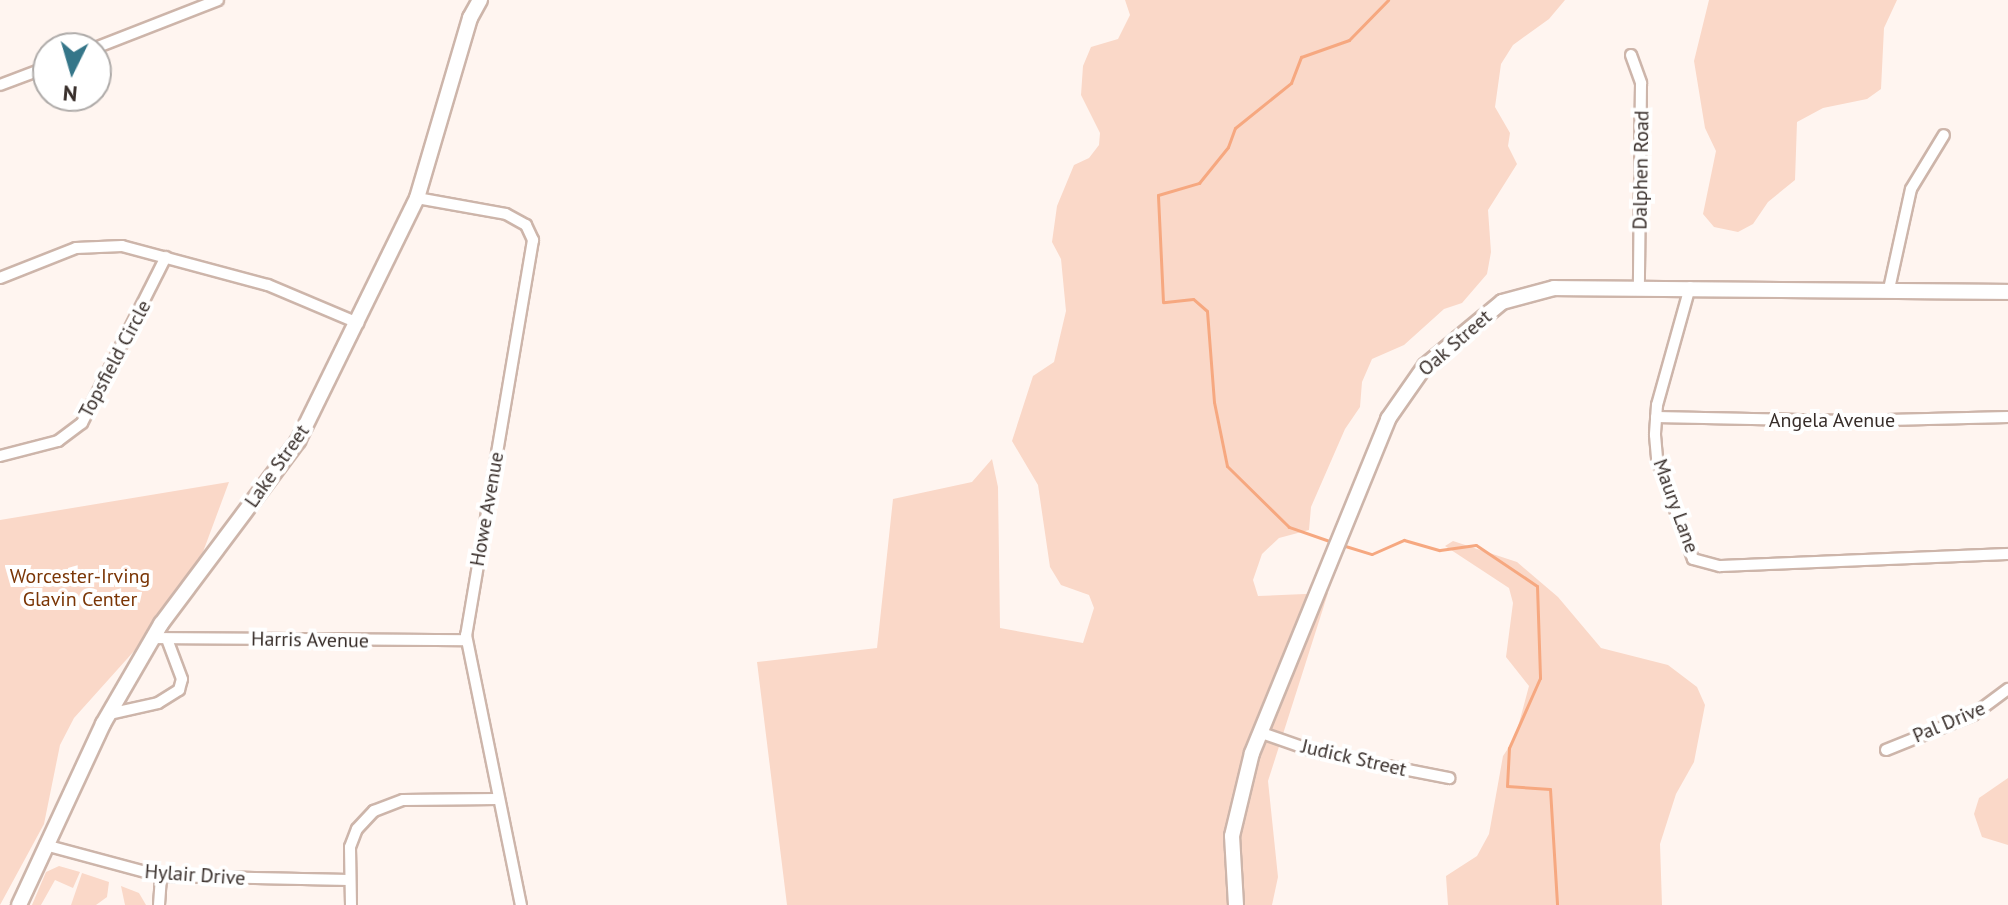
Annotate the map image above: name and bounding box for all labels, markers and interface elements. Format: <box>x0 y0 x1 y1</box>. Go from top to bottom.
north arrow <box>32 32 112 112</box>
text: N <box>62 79 79 108</box>
street label: Dalphen Road <box>1628 110 1654 230</box>
street label: Topsfield Circle <box>74 296 156 422</box>
street label: Oak Street <box>1413 305 1497 381</box>
street label: Angela Avenue <box>1768 408 1896 432</box>
street label: Lake Street <box>240 420 314 512</box>
street label: Howe Avenue <box>465 450 509 568</box>
street label: Maury Lane <box>1648 455 1704 557</box>
park label: Worcester-Irving Glavin Center <box>10 564 150 611</box>
street label: Harris Avenue <box>251 627 369 653</box>
street label: Pal Drive <box>1909 696 1989 748</box>
street label: Judick Street <box>1299 734 1409 782</box>
street label: Hylair Drive <box>144 860 246 890</box>

